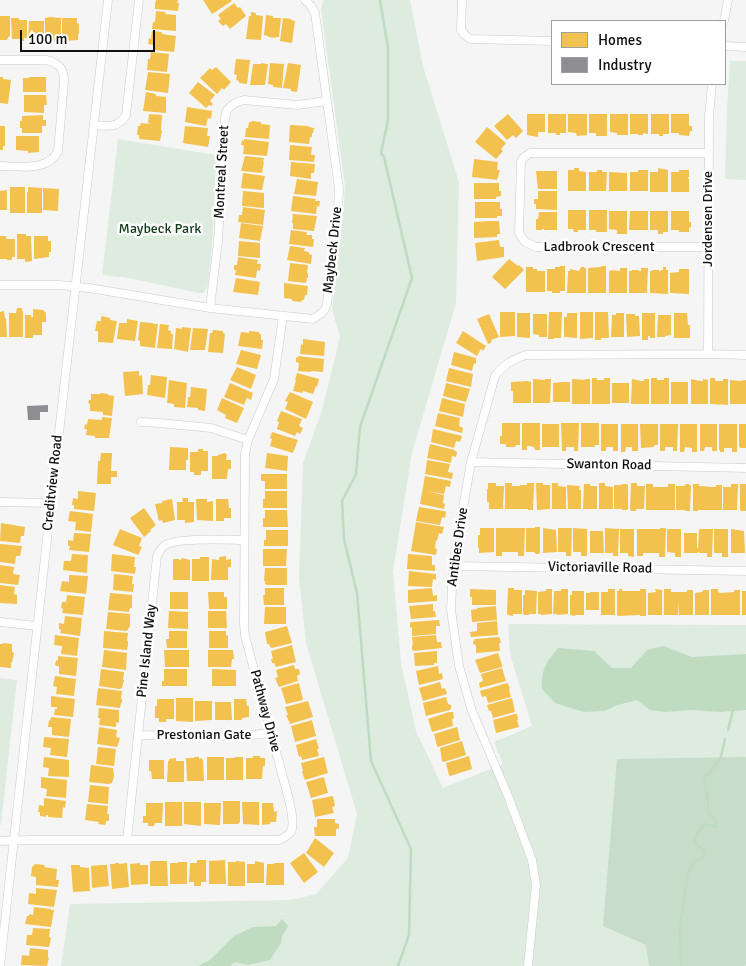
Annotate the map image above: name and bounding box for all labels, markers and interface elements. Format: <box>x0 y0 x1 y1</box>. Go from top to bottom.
scale bar <box>22 20 158 52</box>
legend <box>551 20 726 85</box>
text: 100 m <box>28 30 68 48</box>
text: Homes <box>598 31 642 49</box>
text: Industry <box>598 56 651 74</box>
street label: Montreal Street <box>211 125 233 219</box>
street label: Jordensen Drive <box>700 171 716 267</box>
street label: Maybeck Drive <box>320 206 346 294</box>
park label: Maybeck Park <box>119 221 201 237</box>
street label: Ladbrook Crescent <box>543 239 655 255</box>
street label: Creditview Road <box>40 434 66 532</box>
street label: Swanton Road <box>566 456 652 474</box>
street label: Antibes Drive <box>444 506 472 588</box>
street label: Victoriaville Road <box>548 559 652 577</box>
street label: Pine Island Way <box>134 603 160 699</box>
street label: Pathway Drive <box>246 668 284 754</box>
street label: Prestonian Gate <box>157 727 251 743</box>

